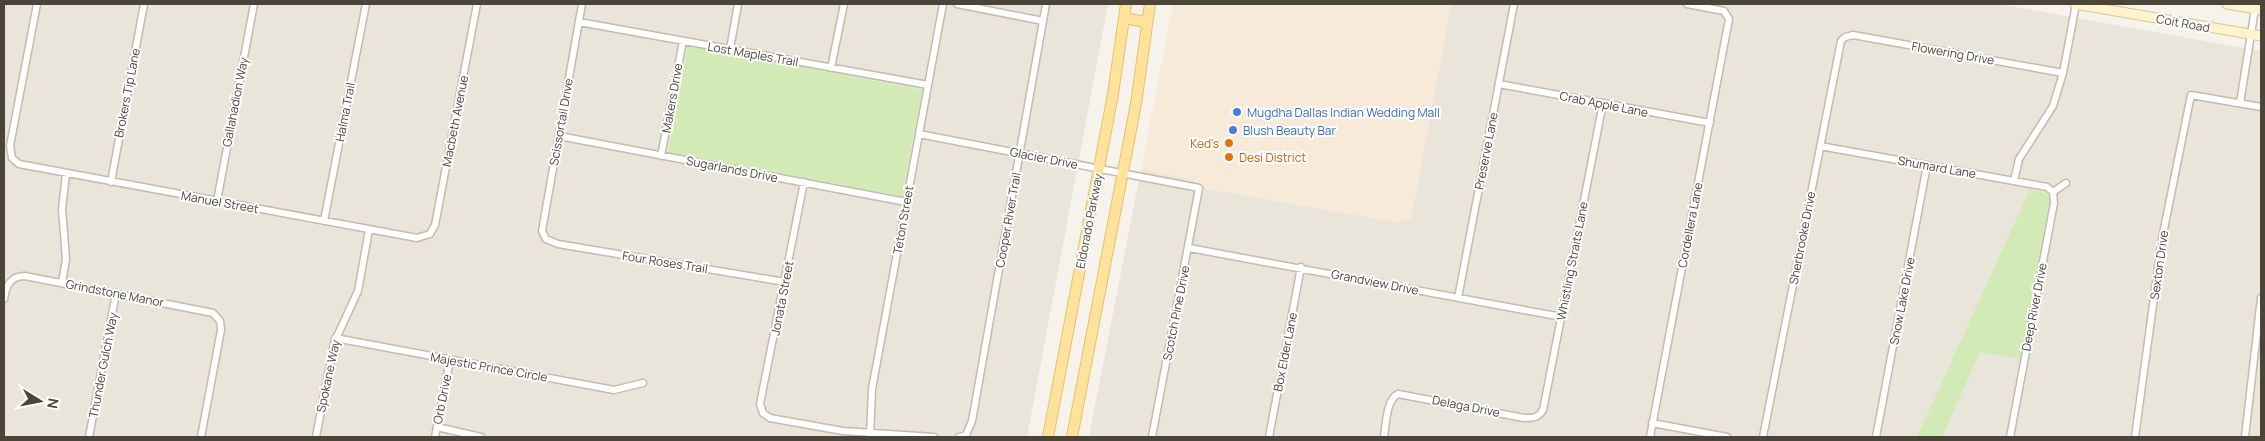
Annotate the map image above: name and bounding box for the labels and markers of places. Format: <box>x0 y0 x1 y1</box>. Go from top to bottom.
place label: Mugdha Dallas Indian Wedding Mall <box>1247 104 1440 121</box>
marker: Mugdha Dallas Indian Wedding Mall <box>1231 106 1243 118</box>
place label: Blush Beauty Bar <box>1243 122 1337 139</box>
marker: Blush Beauty Bar <box>1227 124 1239 136</box>
place label: Ked's <box>1190 135 1219 152</box>
marker: Ked's <box>1223 137 1235 149</box>
place label: Desi District <box>1239 149 1306 166</box>
marker: Desi District <box>1223 151 1235 163</box>

